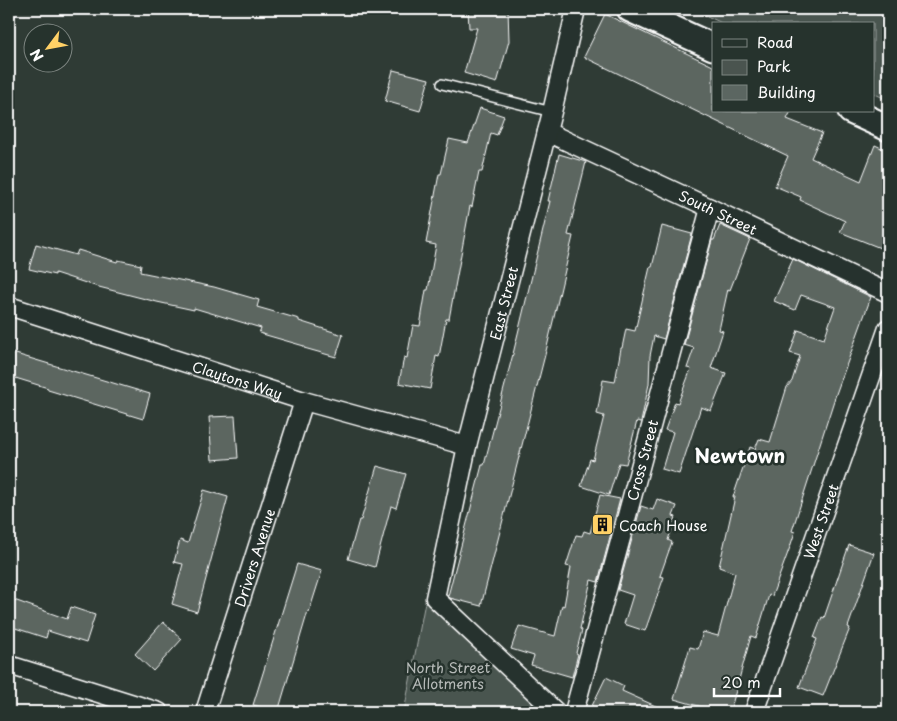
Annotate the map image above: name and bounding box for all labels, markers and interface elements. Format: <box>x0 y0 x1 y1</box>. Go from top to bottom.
north arrow <box>22 22 72 72</box>
legend <box>712 22 874 112</box>
text: Road <box>757 30 793 53</box>
text: N <box>25 45 48 65</box>
text: Park <box>757 54 791 77</box>
text: Building <box>757 80 816 103</box>
street label: South Street <box>676 185 761 240</box>
street label: East Street <box>484 264 523 342</box>
street label: Claytons Way <box>190 355 285 404</box>
street label: Cross Street <box>621 417 663 503</box>
district label: Newtown <box>695 441 785 469</box>
street label: West Street <box>798 481 843 562</box>
street label: Drivers Avenue <box>229 506 280 609</box>
building icon: Coach House <box>591 513 615 537</box>
place label: Coach House <box>619 515 708 536</box>
park label: North Street Allotments <box>406 657 491 694</box>
scale bar <box>714 666 781 698</box>
text: 20 m <box>722 670 761 693</box>

